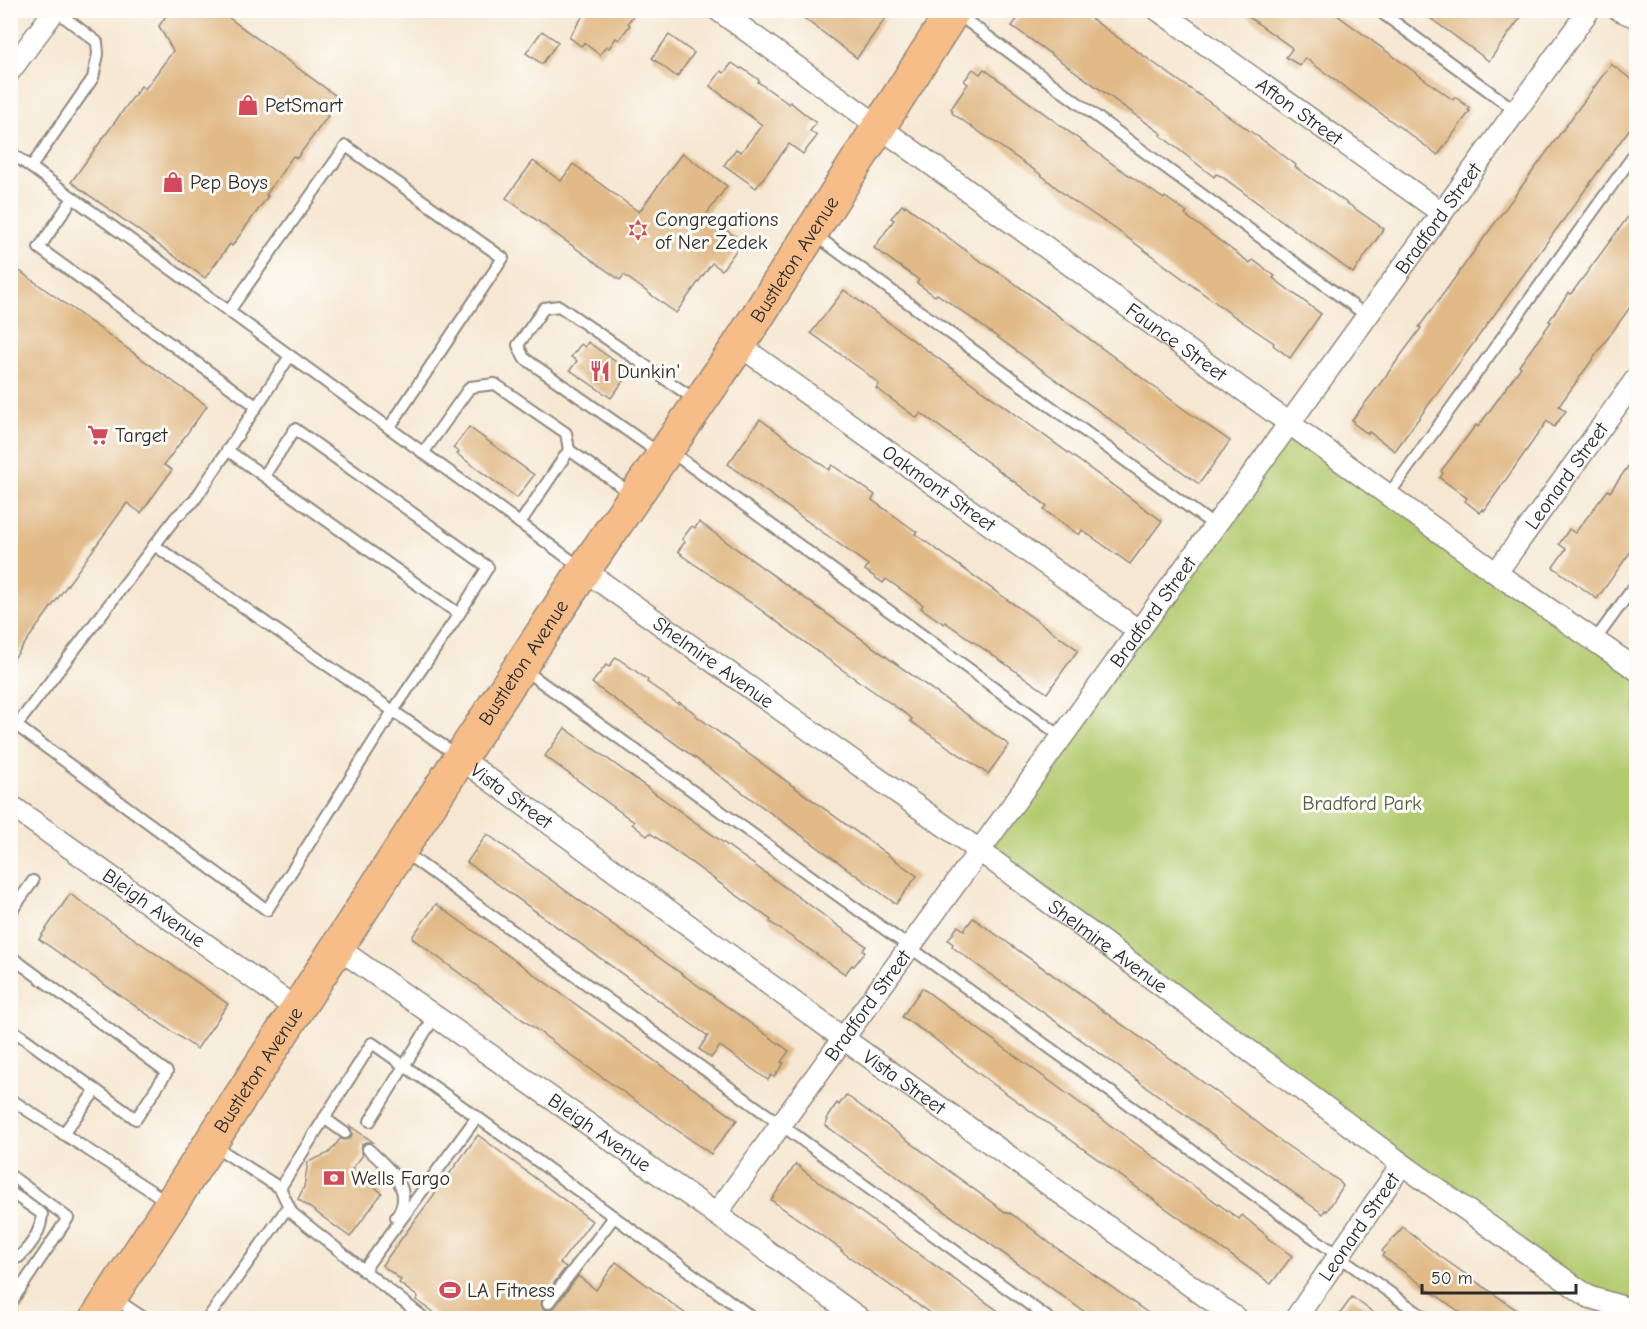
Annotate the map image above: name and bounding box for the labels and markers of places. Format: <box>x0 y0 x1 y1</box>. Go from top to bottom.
shop icon: PetSmart <box>236 93 260 117</box>
place label: PetSmart <box>265 94 344 117</box>
shop icon: Pep Boys <box>161 170 185 194</box>
place label: Pep Boys <box>190 171 268 194</box>
place label: Congregations of Ner Zedek <box>655 208 778 254</box>
synagogue icon: Congregations of Ner Zedek <box>626 218 650 242</box>
restaurant icon: Dunkin' <box>588 359 612 383</box>
place label: Dunkin' <box>617 360 680 383</box>
supermarket icon: Target <box>86 423 110 447</box>
place label: Target <box>115 424 169 447</box>
bank icon: Wells Fargo <box>322 1166 346 1190</box>
place label: Wells Fargo <box>351 1167 450 1190</box>
sports icon: LA Fitness <box>438 1278 462 1302</box>
place label: LA Fitness <box>467 1279 555 1302</box>

